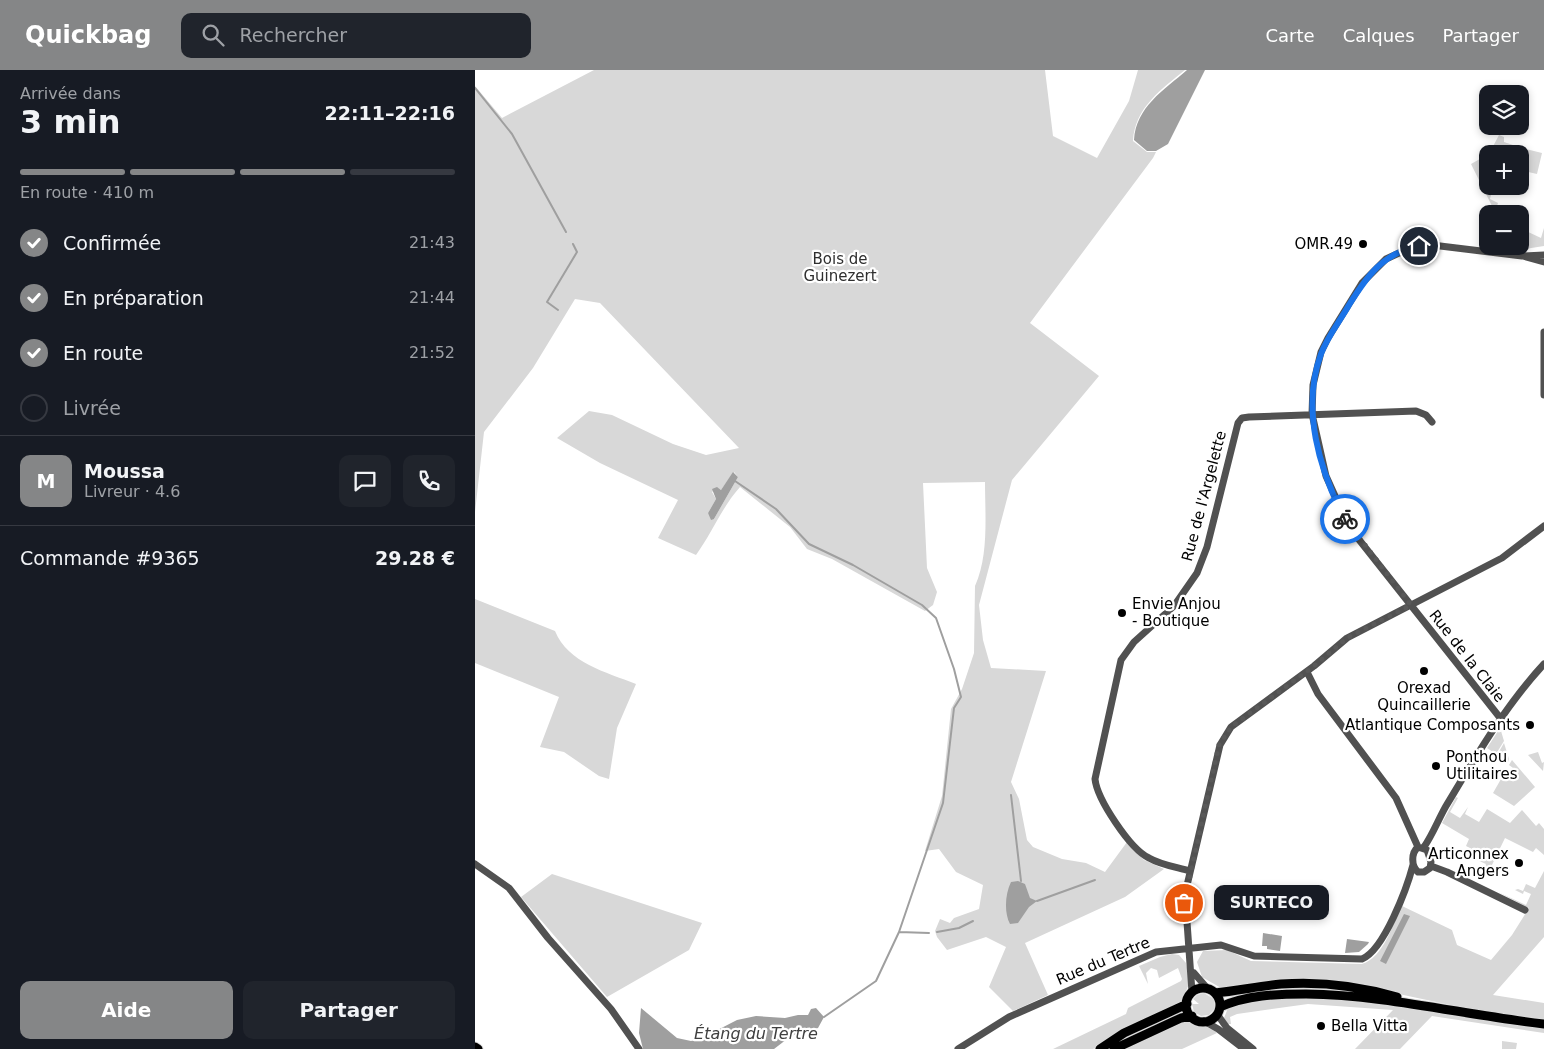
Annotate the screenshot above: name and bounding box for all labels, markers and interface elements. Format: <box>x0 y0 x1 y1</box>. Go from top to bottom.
search box <box>181 13 531 58</box>
text: Quickbag <box>25 21 151 49</box>
icon: search <box>199 21 227 49</box>
text: Rechercher <box>239 24 347 46</box>
text: Carte <box>1266 25 1315 46</box>
text: Calques <box>1343 25 1415 46</box>
text: Partager <box>1443 25 1519 46</box>
text: Arrivée dans <box>20 84 121 103</box>
map controls <box>1479 85 1529 255</box>
button: layers <box>1479 85 1529 135</box>
text: 22:11–22:16 <box>325 102 455 124</box>
text: 3 min <box>20 103 121 141</box>
button: + <box>1479 145 1529 195</box>
text: En route · 410 m <box>20 183 154 202</box>
button: − <box>1479 205 1529 255</box>
pin <box>1398 225 1440 267</box>
icon: check <box>20 229 48 257</box>
text: Confirmée <box>63 232 161 254</box>
icon: home <box>1405 232 1433 260</box>
text: 21:43 <box>409 233 455 252</box>
place label: OMR.49 <box>1295 235 1353 253</box>
marker: OMR.49 <box>1357 238 1369 250</box>
park label: Bois de Guinezert <box>803 250 877 285</box>
icon: check <box>20 284 48 312</box>
text: En préparation <box>63 287 204 309</box>
text: 21:44 <box>409 288 455 307</box>
icon: check <box>20 339 48 367</box>
text: En route <box>63 342 143 364</box>
text: 21:52 <box>409 343 455 362</box>
text: Livrée <box>63 397 121 419</box>
street label: Rue de l'Argelette <box>1178 429 1230 563</box>
button: chat <box>339 455 391 507</box>
button: phone <box>403 455 455 507</box>
text: Moussa <box>84 460 165 482</box>
text: M <box>37 470 55 492</box>
text: Livreur · 4.6 <box>84 482 180 501</box>
courier <box>1320 494 1370 544</box>
icon: bike <box>1331 505 1359 533</box>
text: Commande #9365 <box>20 547 200 569</box>
text: 29.28 € <box>375 547 455 569</box>
place label: Envie Anjou - Boutique <box>1132 595 1221 630</box>
street label: Rue de la Claie <box>1425 606 1509 706</box>
marker: Envie Anjou - Boutique <box>1116 607 1128 619</box>
marker: Orexad Quincaillerie <box>1418 665 1430 677</box>
place label: Orexad Quincaillerie <box>1377 679 1471 714</box>
place label: Atlantique Composants <box>1345 716 1520 734</box>
marker: Atlantique Composants <box>1524 719 1536 731</box>
place label: Ponthou Utilitaires <box>1446 748 1518 783</box>
marker: Ponthou Utilitaires <box>1430 760 1442 772</box>
place label: Articonnex Angers <box>1428 845 1509 880</box>
marker: Articonnex Angers <box>1513 857 1525 869</box>
pin <box>1163 882 1205 924</box>
callout: SURTECO <box>1214 886 1329 920</box>
icon: bag <box>1170 889 1198 917</box>
text: SURTECO <box>1230 893 1313 912</box>
street label: Rue du Tertre <box>1053 933 1153 989</box>
button: Aide <box>20 981 233 1039</box>
button: Partager <box>243 981 455 1039</box>
place label: Bella Vitta <box>1331 1017 1408 1035</box>
marker: Bella Vitta <box>1315 1020 1327 1032</box>
water label: Étang du Tertre <box>694 1024 818 1043</box>

